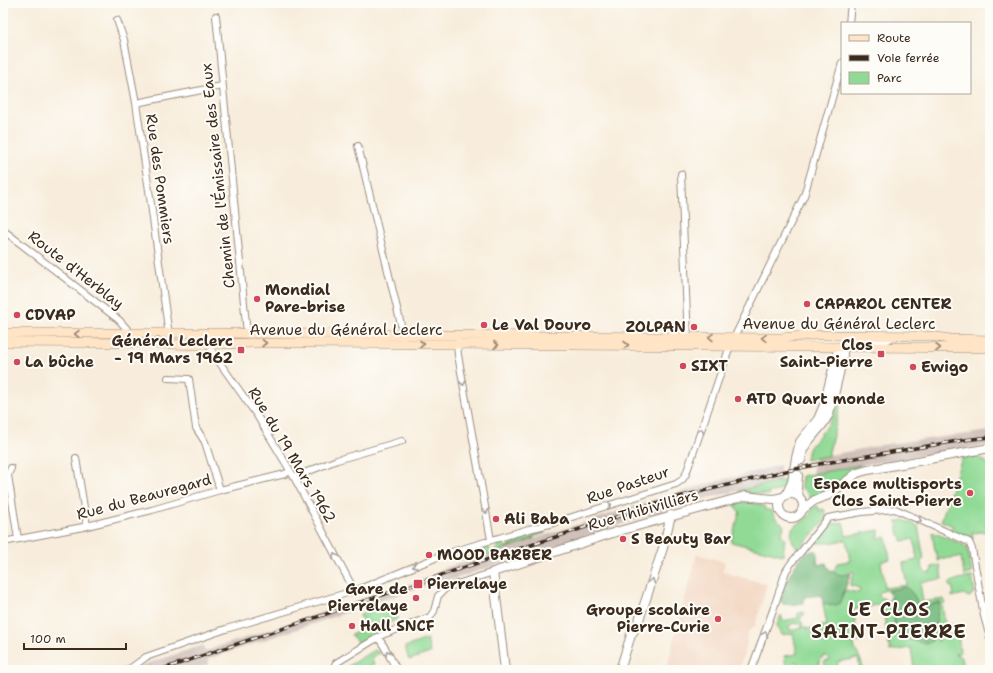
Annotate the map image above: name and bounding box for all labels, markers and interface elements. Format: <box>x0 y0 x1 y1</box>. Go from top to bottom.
legend <box>841 22 971 94</box>
text: Route <box>877 30 911 46</box>
text: Voie ferrée <box>877 50 940 66</box>
street label: Chemin de l'Émissaire des Eaux <box>195 62 240 290</box>
text: Parc <box>877 70 902 86</box>
street label: Rue des Pommiers <box>141 113 179 245</box>
street label: Route d'Herblay <box>24 226 128 314</box>
place label: Mondial Pare-brise <box>265 280 346 317</box>
marker: Mondial Pare-brise <box>252 294 262 304</box>
place label: CAPAROL CENTER <box>815 294 952 314</box>
marker: CAPAROL CENTER <box>802 299 812 309</box>
place label: CDVAP <box>25 305 76 325</box>
marker: CDVAP <box>12 310 22 320</box>
street label: Avenue du Général Leclerc <box>743 314 936 334</box>
place label: Le Val Douro <box>492 315 591 335</box>
place label: ZOLPAN <box>626 317 686 337</box>
street label: Avenue du Général Leclerc <box>250 320 443 340</box>
marker: Le Val Douro <box>479 320 489 330</box>
marker: ZOLPAN <box>689 322 699 332</box>
one-way arrow <box>74 330 80 338</box>
place label: Général Leclerc - 19 Mars 1962 <box>111 331 233 368</box>
one-way arrow <box>708 333 714 341</box>
one-way arrow <box>761 334 767 342</box>
place label: Clos Saint-Pierre <box>780 335 873 372</box>
one-way arrow <box>261 339 267 347</box>
one-way arrow <box>419 340 425 348</box>
one-way arrow <box>493 341 499 349</box>
one-way arrow <box>623 341 629 349</box>
one-way arrow <box>935 344 941 352</box>
marker: Général Leclerc - 19 Mars 1962 <box>236 345 246 355</box>
marker: Clos Saint-Pierre <box>876 349 886 359</box>
place label: La bûche <box>25 352 94 372</box>
place label: SIXT <box>691 356 728 376</box>
marker: La bûche <box>12 357 22 367</box>
place label: Ewigo <box>921 357 969 377</box>
marker: SIXT <box>678 361 688 371</box>
marker: Ewigo <box>908 362 918 372</box>
one-way arrow <box>458 380 467 386</box>
street label: Rue du 19 Mars 1962 <box>244 383 340 527</box>
place label: ATD Quart monde <box>746 389 885 409</box>
marker: ATD Quart monde <box>733 394 743 404</box>
one-way arrow <box>696 428 705 435</box>
street label: Rue Pasteur <box>584 461 672 509</box>
street label: Rue du Beauregard <box>74 469 214 525</box>
place label: Espace multisports Clos Saint-Pierre <box>813 474 962 511</box>
street label: Rue Thibivilliers <box>585 485 701 535</box>
marker: Espace multisports Clos Saint-Pierre <box>965 488 975 498</box>
one-way arrow <box>605 502 612 510</box>
one-way arrow <box>481 508 490 514</box>
place label: Ali Baba <box>504 509 570 529</box>
marker: Ali Baba <box>491 514 501 524</box>
one-way arrow <box>914 515 922 523</box>
place label: S Beauty Bar <box>631 529 731 549</box>
marker: S Beauty Bar <box>618 534 628 544</box>
place label: MOOD BARBER <box>437 545 552 565</box>
marker: MOOD BARBER <box>424 550 434 560</box>
one-way arrow <box>333 553 340 560</box>
one-way arrow <box>411 562 418 570</box>
place label: Pierrelaye <box>427 574 507 594</box>
one-way arrow <box>647 577 656 584</box>
marker: Pierrelaye <box>412 578 424 590</box>
place label: Gare de Pierrelaye <box>328 579 408 616</box>
marker: Gare de Pierrelaye <box>411 593 421 603</box>
district label: LE CLOS SAINT-PIERRE <box>811 597 967 644</box>
place label: Groupe scolaire Pierre-Curie <box>586 600 710 637</box>
marker: Groupe scolaire Pierre-Curie <box>713 614 723 624</box>
place label: Hall SNCF <box>360 616 435 636</box>
marker: Hall SNCF <box>347 621 357 631</box>
scale bar <box>24 625 126 651</box>
one-way arrow <box>760 630 768 637</box>
text: 100 m <box>30 631 66 647</box>
one-way arrow <box>385 650 392 658</box>

